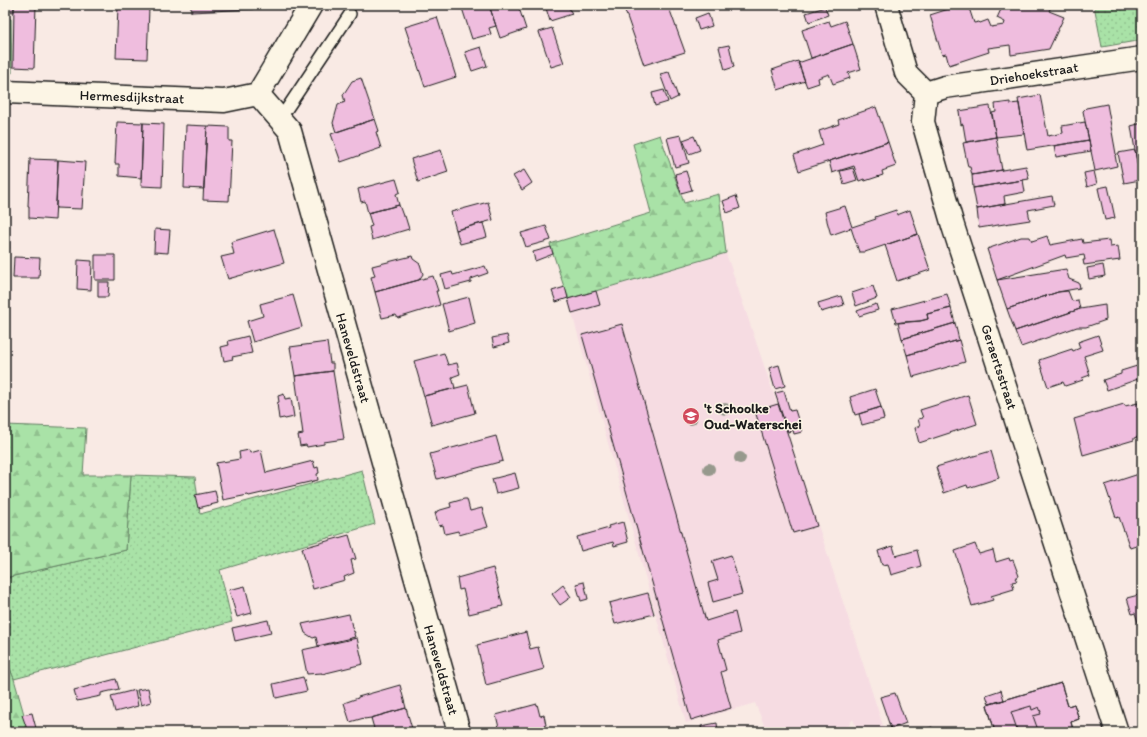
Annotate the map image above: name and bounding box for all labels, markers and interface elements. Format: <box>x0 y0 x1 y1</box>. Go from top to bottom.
street label: Driehoekstraat <box>988 59 1080 89</box>
street label: Hermesdijkstraat <box>79 87 185 107</box>
street label: Haneveldstraat <box>332 311 374 405</box>
street label: Geraertsstraat <box>977 322 1021 412</box>
place label: 't Schoolke Oud-Waterschei <box>704 400 802 433</box>
school or university icon: 't Schoolke Oud-Waterschei <box>681 406 701 426</box>
street label: Haneveldstraat <box>420 623 462 717</box>

